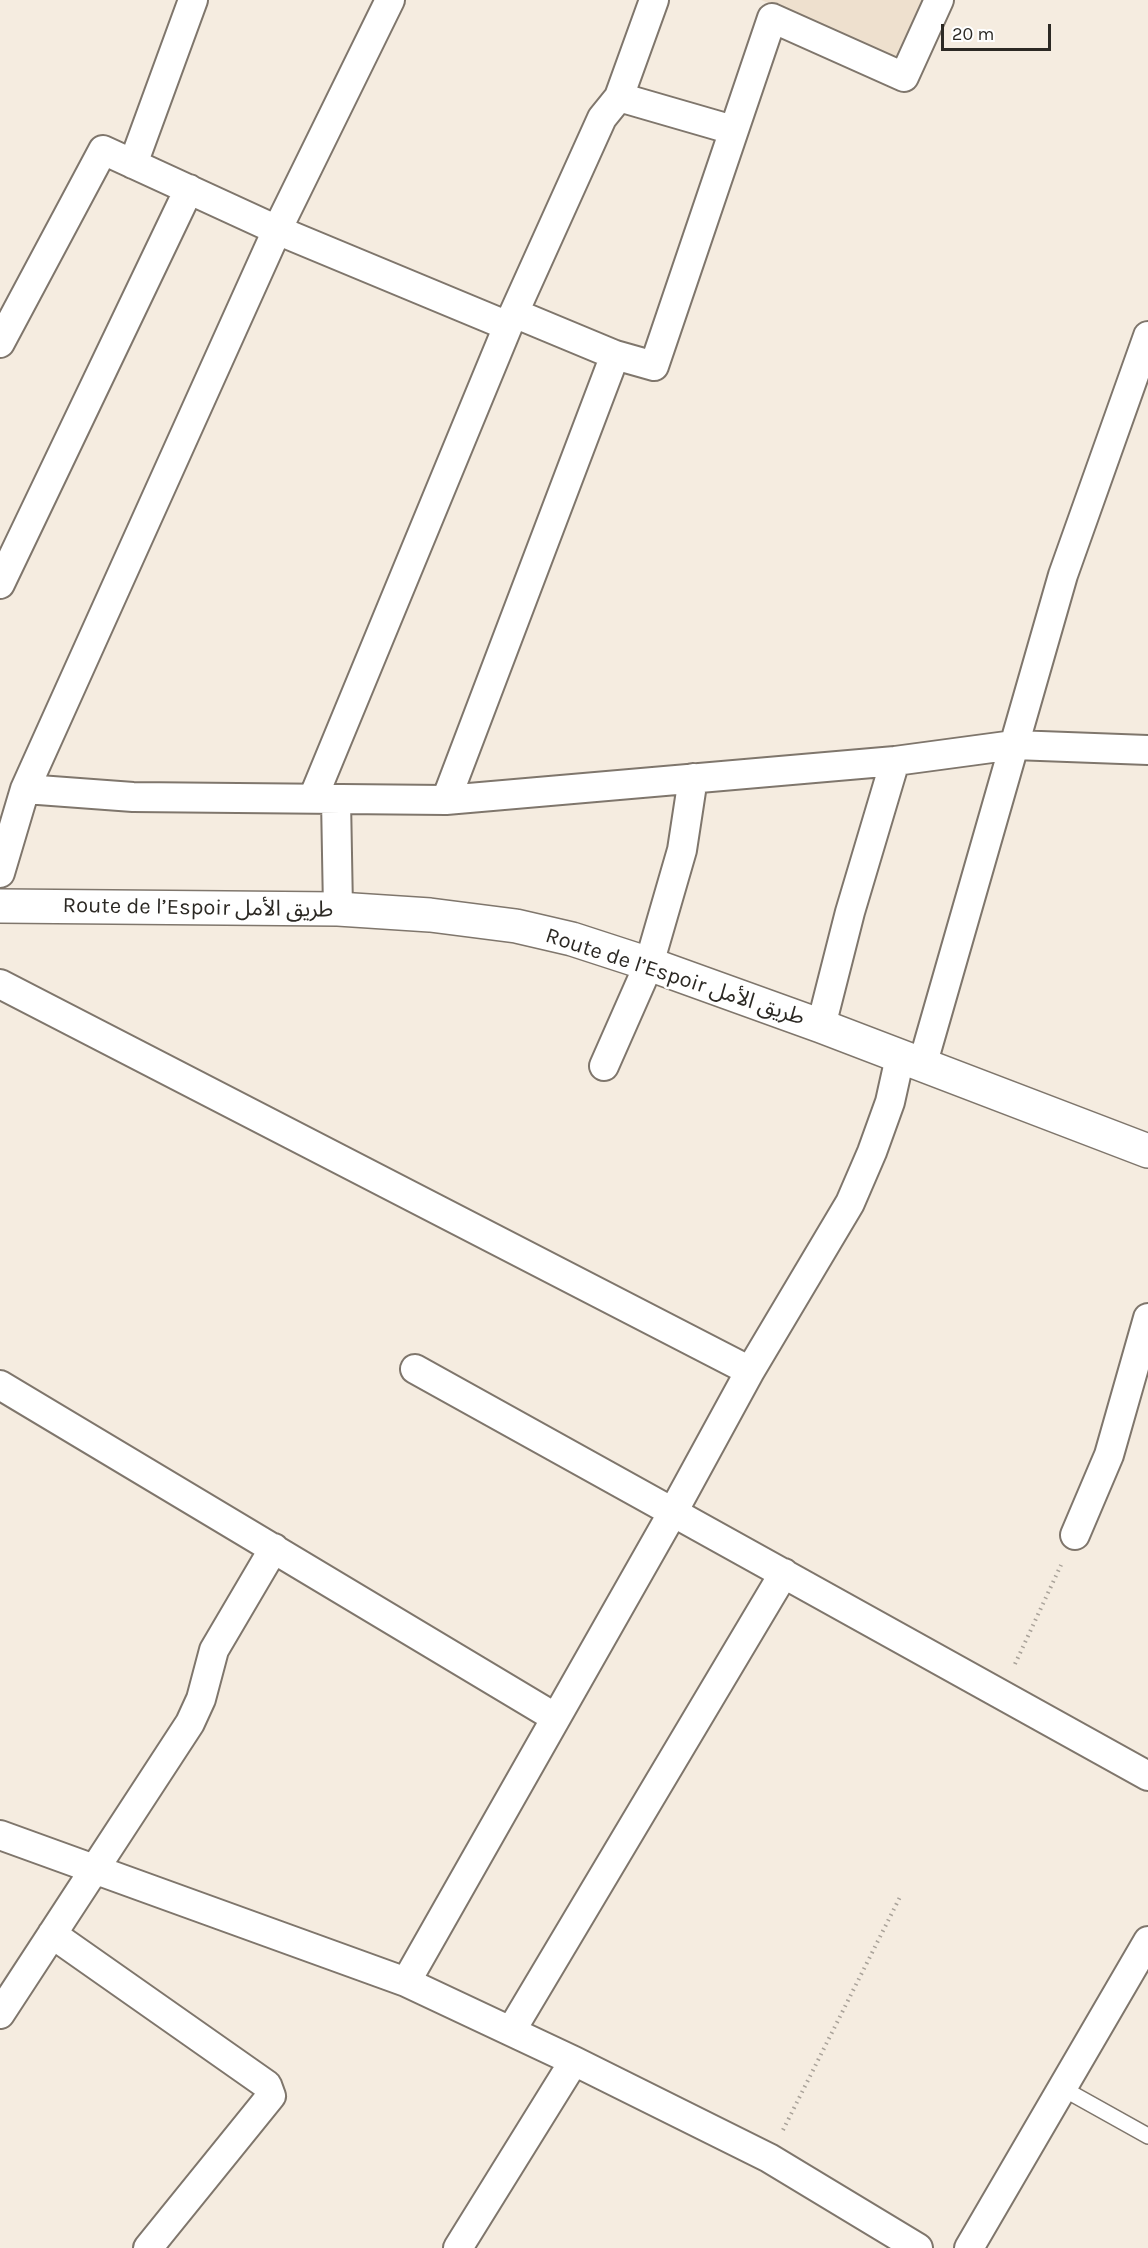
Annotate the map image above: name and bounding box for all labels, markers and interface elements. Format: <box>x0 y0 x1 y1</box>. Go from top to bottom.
scale bar <box>944 12 1054 50</box>
text: 20 m <box>952 23 994 45</box>
street label: Route de l’Espoir طريق الأمل <box>62 892 334 924</box>
street label: Route de l’Espoir طريق الأمل <box>542 923 808 1031</box>

